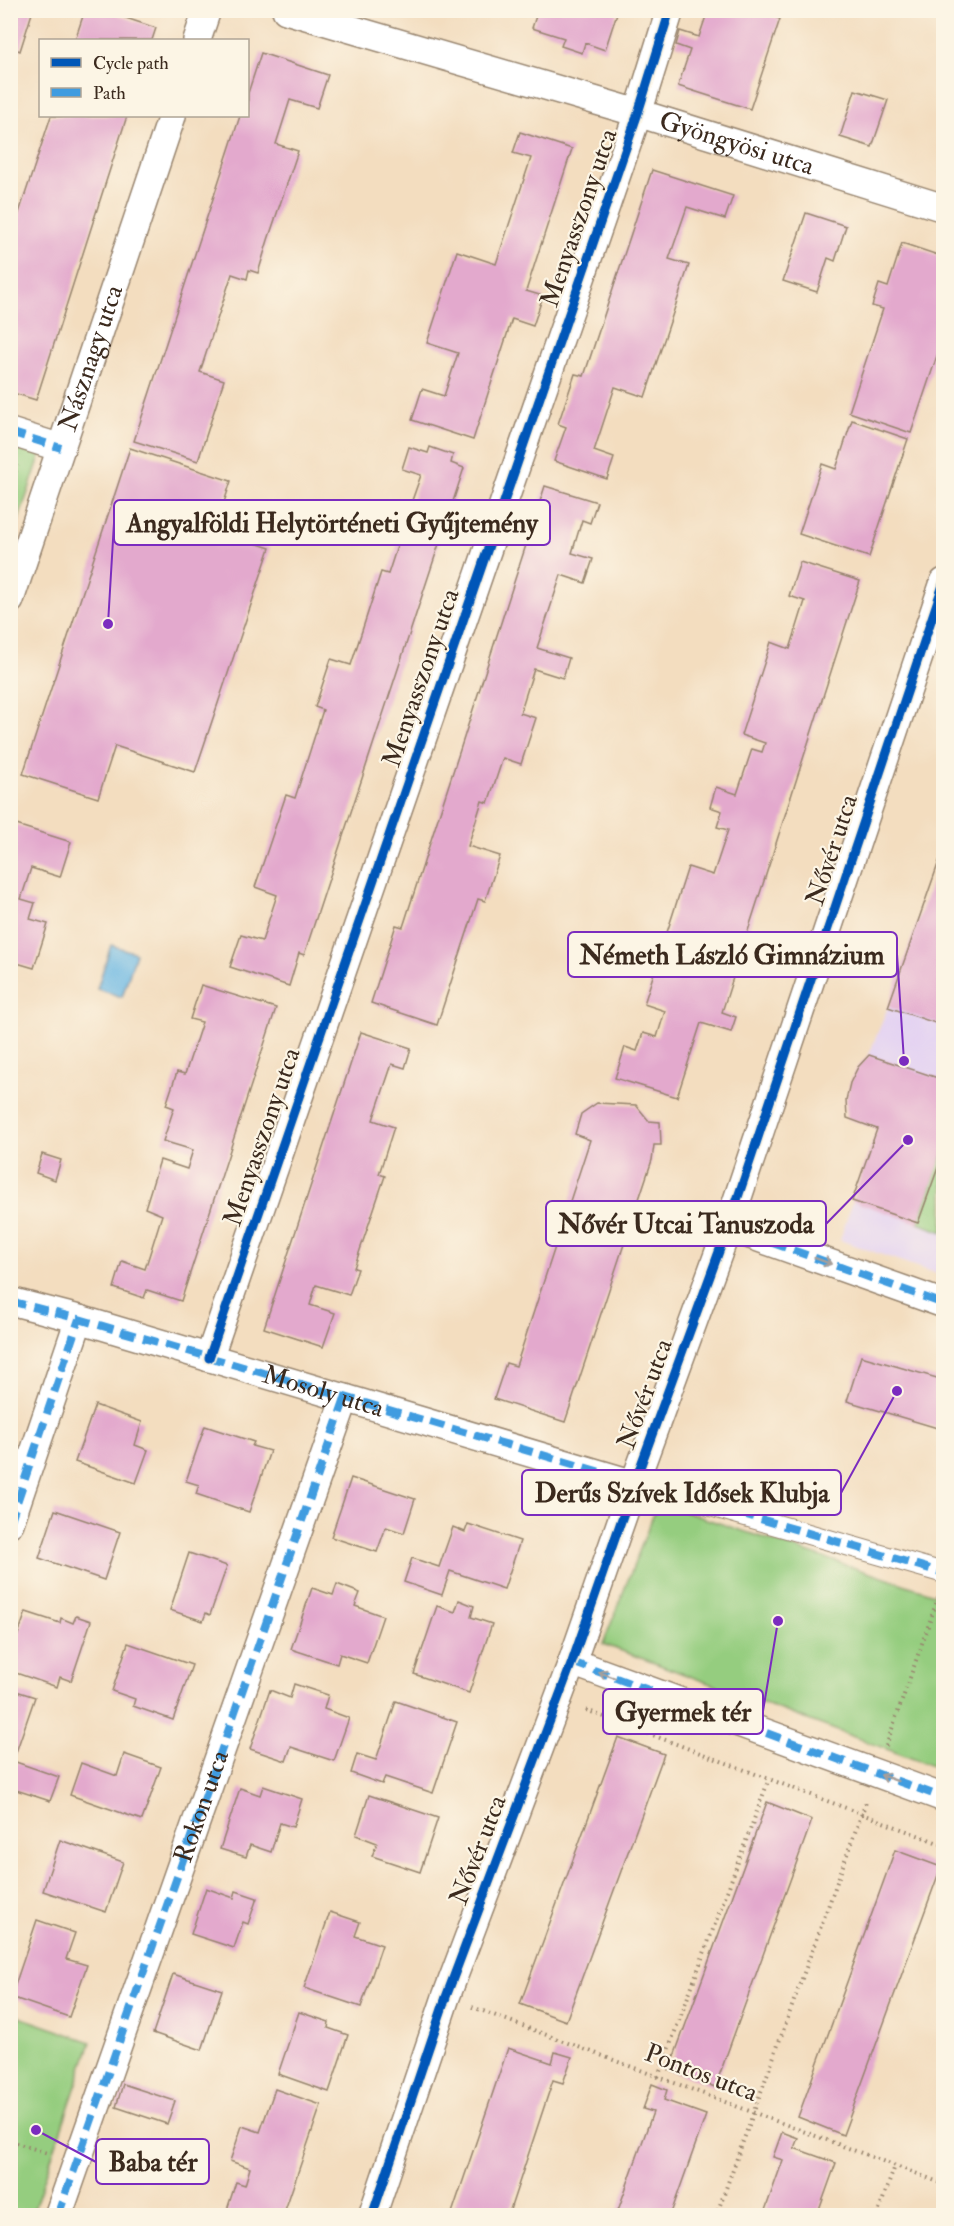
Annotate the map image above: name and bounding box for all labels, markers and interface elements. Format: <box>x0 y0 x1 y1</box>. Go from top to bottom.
legend <box>39 39 249 117</box>
text: Cycle path <box>93 52 169 75</box>
text: Path <box>93 82 126 105</box>
street label: Gyöngyösi utca <box>655 105 818 183</box>
street label: Menyasszony utca <box>533 124 625 311</box>
street label: Násznagy utca <box>52 281 130 435</box>
callout: Angyalföldi Helytörténeti Gyűjtemény <box>114 500 550 545</box>
text: Angyalföldi Helytörténeti Gyűjtemény <box>125 507 539 541</box>
street label: Menyasszony utca <box>375 584 467 771</box>
street label: Nővér utca <box>799 790 865 910</box>
callout: Németh László Gimnázium <box>568 932 897 977</box>
text: Németh László Gimnázium <box>579 939 886 972</box>
street label: Menyasszony utca <box>216 1043 308 1230</box>
callout: Nővér Utcai Tanuszoda <box>546 1201 826 1246</box>
text: Nővér Utcai Tanuszoda <box>557 1208 815 1241</box>
one-way arrow <box>813 1256 832 1267</box>
street label: Nővér utca <box>610 1334 680 1453</box>
street label: Mosoly utca <box>259 1358 388 1425</box>
callout: Derűs Szívek Idősek Klubja <box>522 1470 841 1515</box>
text: Derűs Szívek Idősek Klubja <box>535 1477 830 1510</box>
one-way arrow <box>598 1668 617 1679</box>
callout: Gyermek tér <box>603 1689 763 1734</box>
text: Gyermek tér <box>615 1696 752 1730</box>
street label: Rokon utca <box>167 1746 236 1867</box>
one-way arrow <box>880 1772 899 1783</box>
street label: Nővér utca <box>442 1790 514 1909</box>
street label: Pontos utca <box>640 2037 762 2109</box>
callout: Baba tér <box>96 2139 209 2184</box>
text: Baba tér <box>109 2146 198 2179</box>

